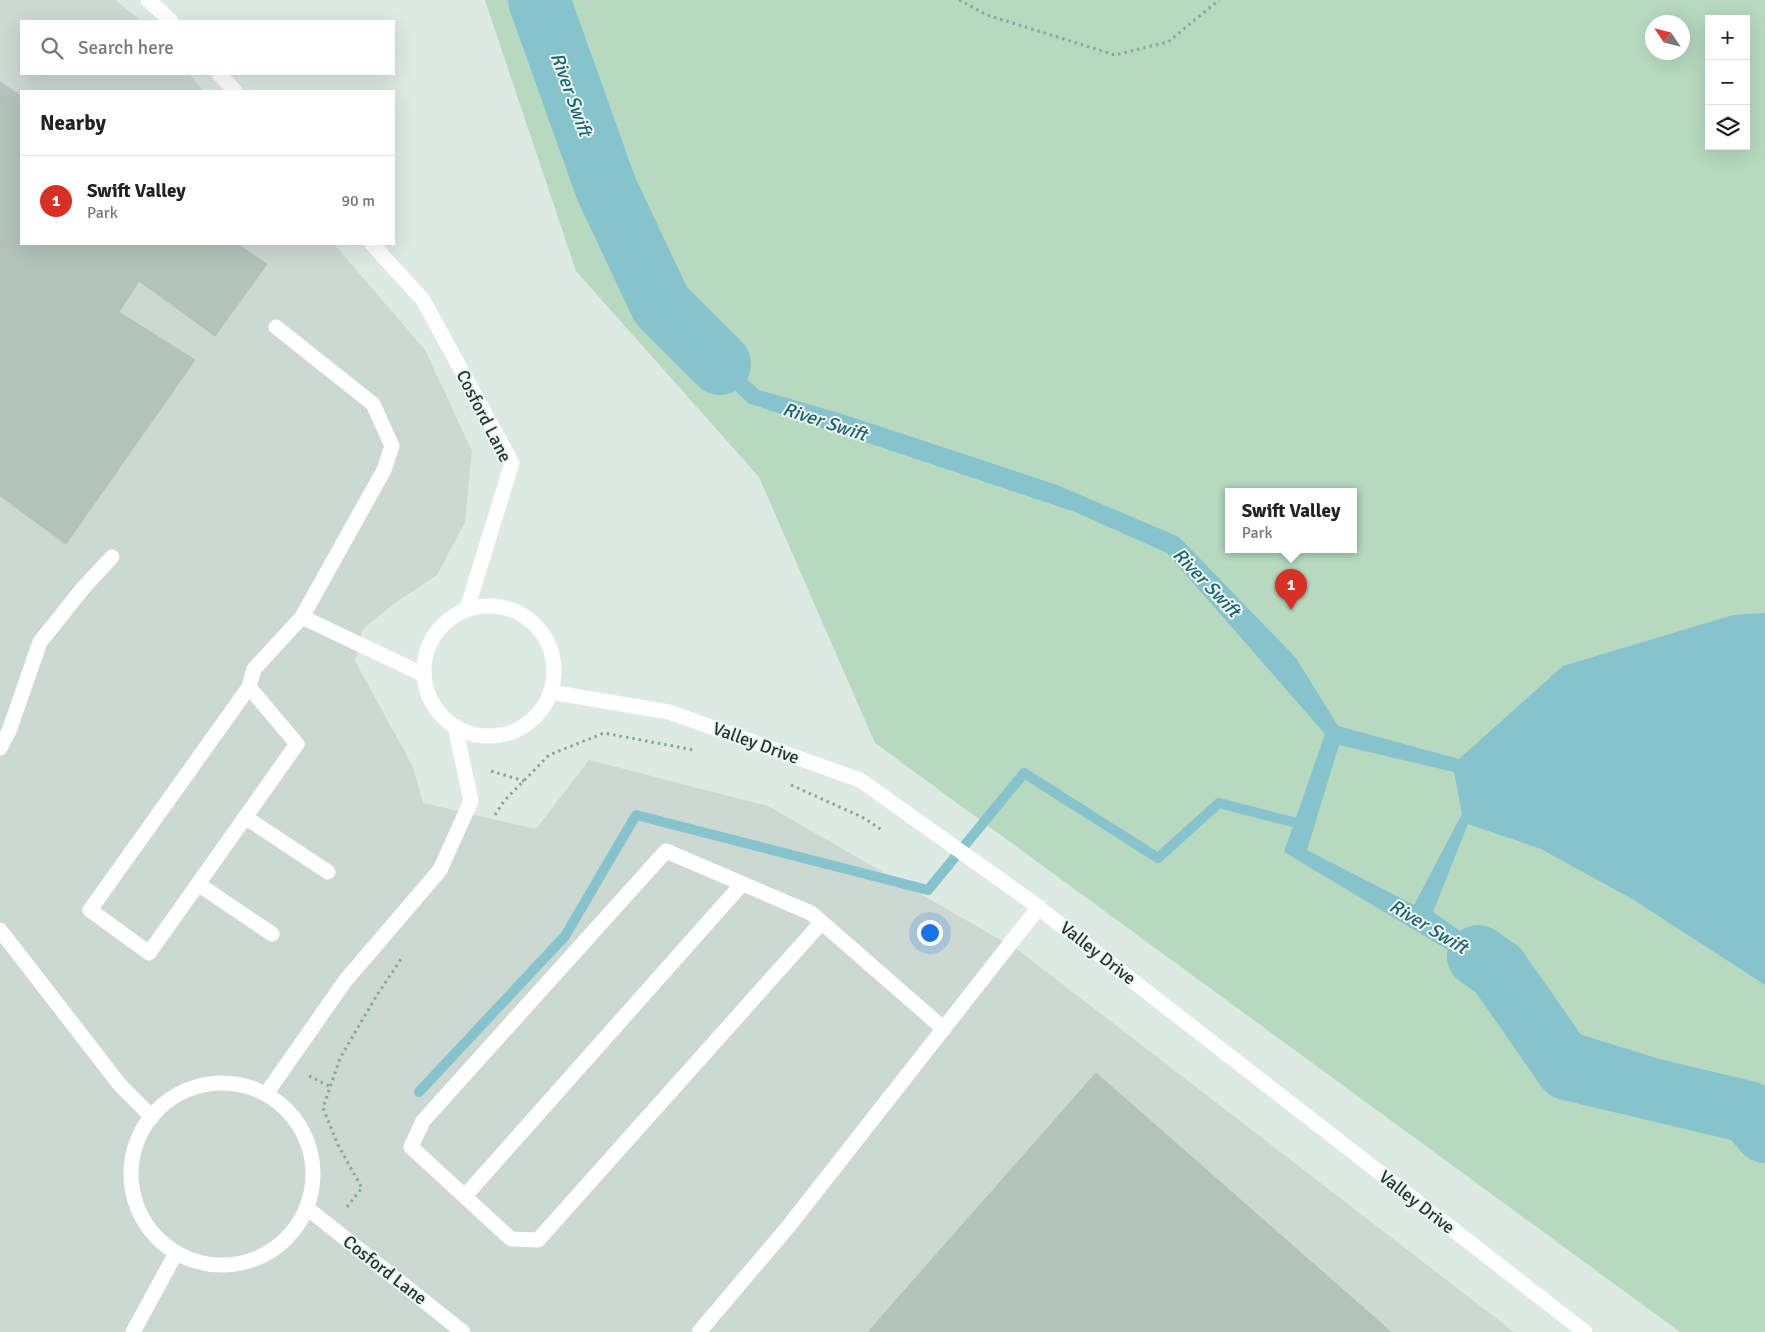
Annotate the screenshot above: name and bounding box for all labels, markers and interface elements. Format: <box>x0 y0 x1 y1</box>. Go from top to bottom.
north arrow <box>1645 15 1690 60</box>
map controls <box>1705 15 1750 150</box>
button: + <box>1705 15 1750 60</box>
search box <box>20 20 395 75</box>
icon: search <box>38 34 66 62</box>
text: Search here <box>78 36 174 60</box>
water label: River Swift <box>545 49 598 142</box>
button: − <box>1705 60 1750 105</box>
button: layers <box>1705 105 1750 150</box>
text: Nearby <box>40 110 106 136</box>
text: Swift Valley <box>87 179 186 203</box>
text: 1 <box>52 191 60 211</box>
text: 90 m <box>341 191 375 211</box>
text: Park <box>87 203 118 223</box>
street label: Cosford Lane <box>451 366 517 466</box>
water label: River Swift <box>780 397 872 448</box>
popup <box>1225 488 1357 553</box>
text: Swift Valley <box>1242 499 1340 523</box>
text: Park <box>1242 523 1272 543</box>
water label: River Swift <box>1167 543 1247 624</box>
pin: 1 <box>1275 569 1307 610</box>
street label: Valley Drive <box>710 717 802 769</box>
water label: River Swift <box>1385 894 1474 961</box>
street label: Valley Drive <box>1056 917 1140 989</box>
your location <box>917 920 943 946</box>
street label: Valley Drive <box>1375 1166 1459 1238</box>
street label: Cosford Lane <box>339 1230 431 1310</box>

